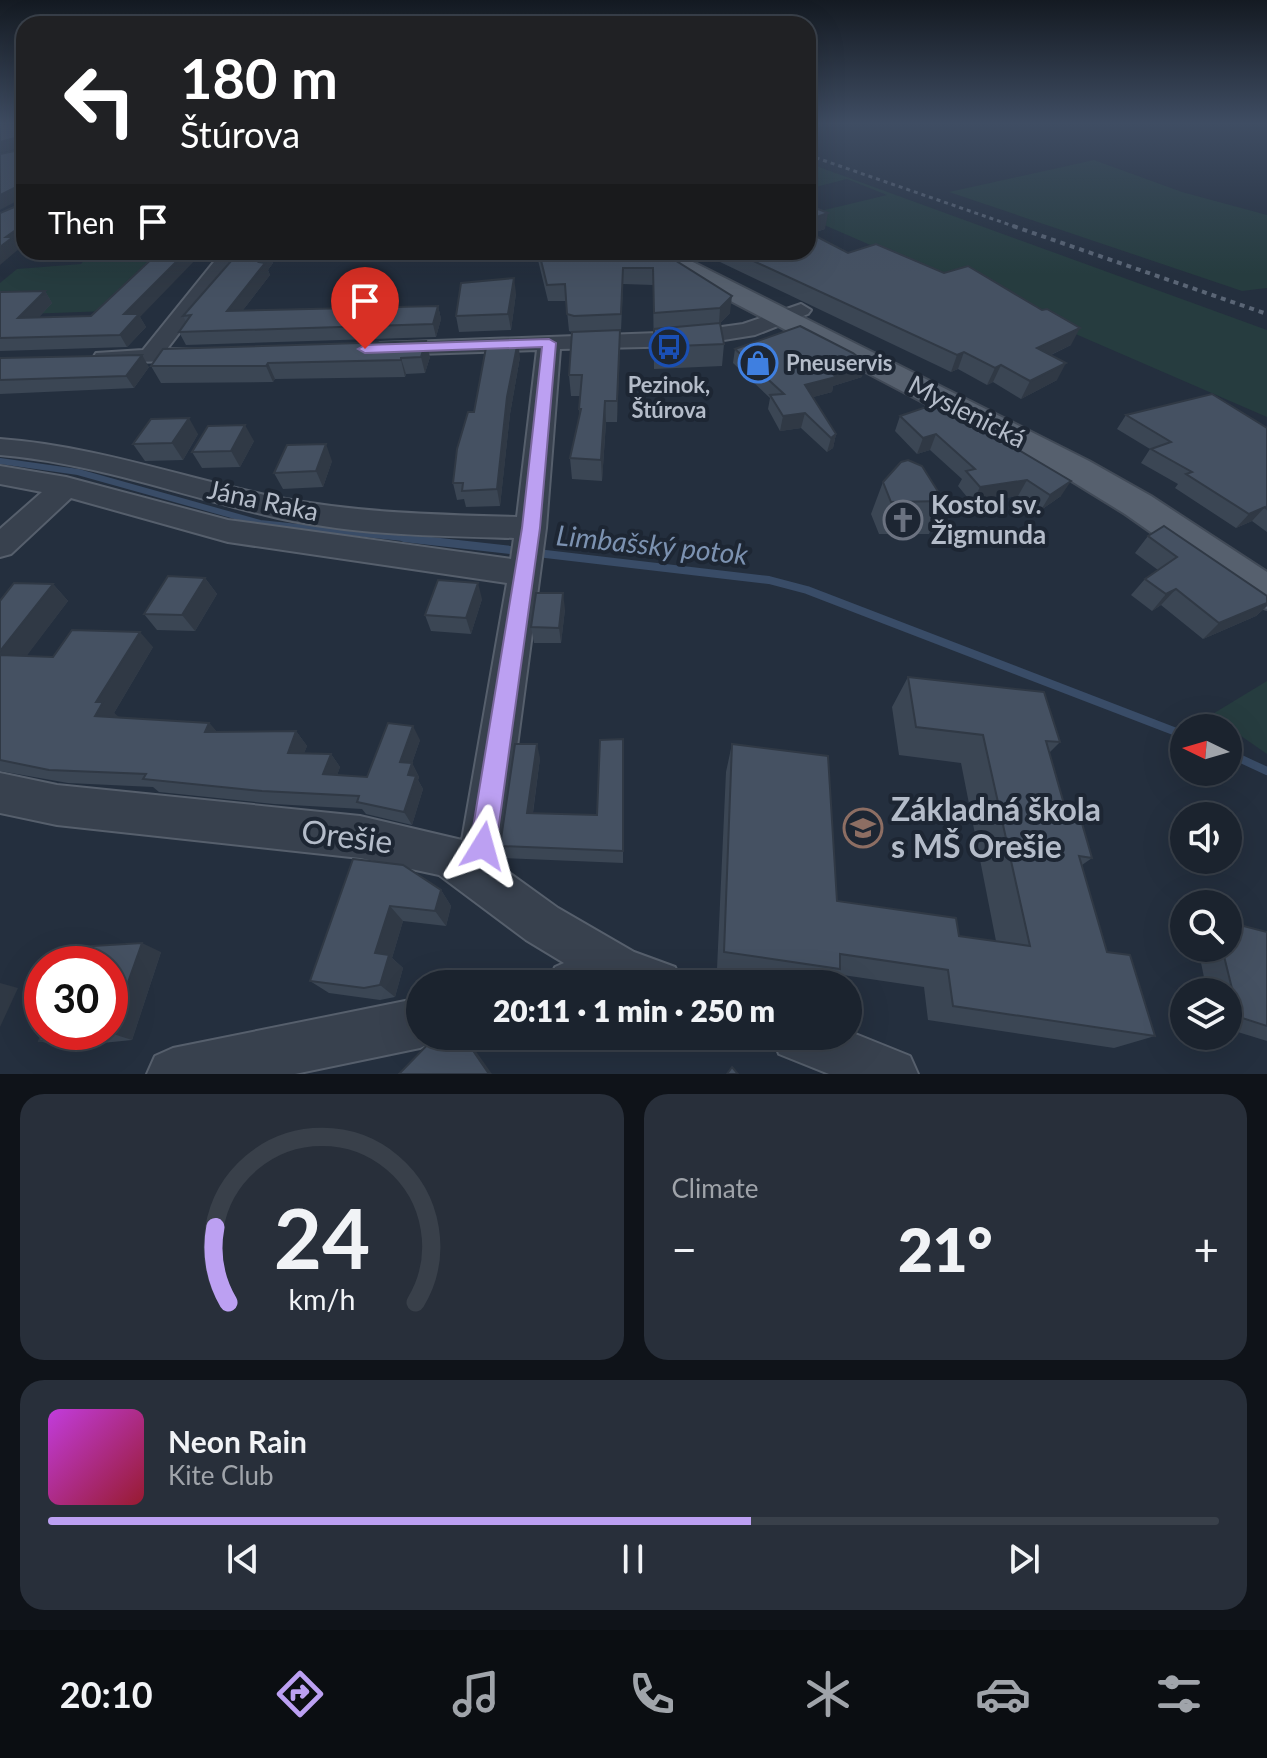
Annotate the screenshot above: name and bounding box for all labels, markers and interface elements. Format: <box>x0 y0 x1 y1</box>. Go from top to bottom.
text: 180 m <box>180 44 338 111</box>
icon: left <box>48 48 152 152</box>
text: Štúrova <box>180 112 300 156</box>
icon: arrive <box>131 200 175 244</box>
text: Then <box>48 204 115 240</box>
pin <box>331 267 399 349</box>
icon: arrive <box>343 279 387 323</box>
bus stop icon: Pezinok, Štúrova <box>648 326 690 368</box>
shop icon: Pneuservis <box>737 342 779 384</box>
place label: Pneuservis <box>786 349 893 376</box>
street label: Myslenická <box>903 368 1031 454</box>
place label: Pezinok, Štúrova <box>628 371 710 423</box>
street label: Jána Raka <box>205 473 322 527</box>
place label: Kostol sv. Žigmunda <box>931 488 1046 550</box>
church icon: Kostol sv. Žigmunda <box>882 499 924 541</box>
water label: Limbašský potok <box>555 517 750 571</box>
north arrow <box>1170 714 1242 786</box>
map controls <box>1170 714 1242 1050</box>
place label: Základná škola s MŠ Orešie <box>891 789 1101 865</box>
button: sound <box>1170 802 1242 874</box>
position arrow <box>441 804 525 888</box>
school or university icon: Základná škola s MŠ Orešie <box>842 807 884 849</box>
street label: Orešie <box>299 811 395 860</box>
button: search <box>1170 890 1242 962</box>
speed limit sign: 30 <box>24 946 128 1050</box>
button: layers <box>1170 978 1242 1050</box>
text: 20:11 · 1 min · 250 m <box>493 992 775 1028</box>
text: Climate <box>672 1172 758 1204</box>
text: 24 <box>274 1187 370 1287</box>
text: 21° <box>898 1213 993 1285</box>
text: − <box>672 1223 697 1275</box>
text: + <box>1193 1223 1219 1275</box>
text: km/h <box>288 1282 355 1316</box>
text: Neon Rain <box>168 1423 307 1459</box>
text: Kite Club <box>168 1459 274 1491</box>
icon: previous <box>221 1537 265 1581</box>
icon: pause <box>611 1537 655 1581</box>
icon: next <box>1002 1537 1046 1581</box>
icon: directions <box>272 1666 328 1722</box>
icon: music <box>448 1666 504 1722</box>
icon: phone <box>624 1666 680 1722</box>
icon: climate <box>800 1666 856 1722</box>
icon: car <box>975 1666 1031 1722</box>
icon: filters <box>1151 1666 1207 1722</box>
text: 20:10 <box>60 1672 153 1716</box>

